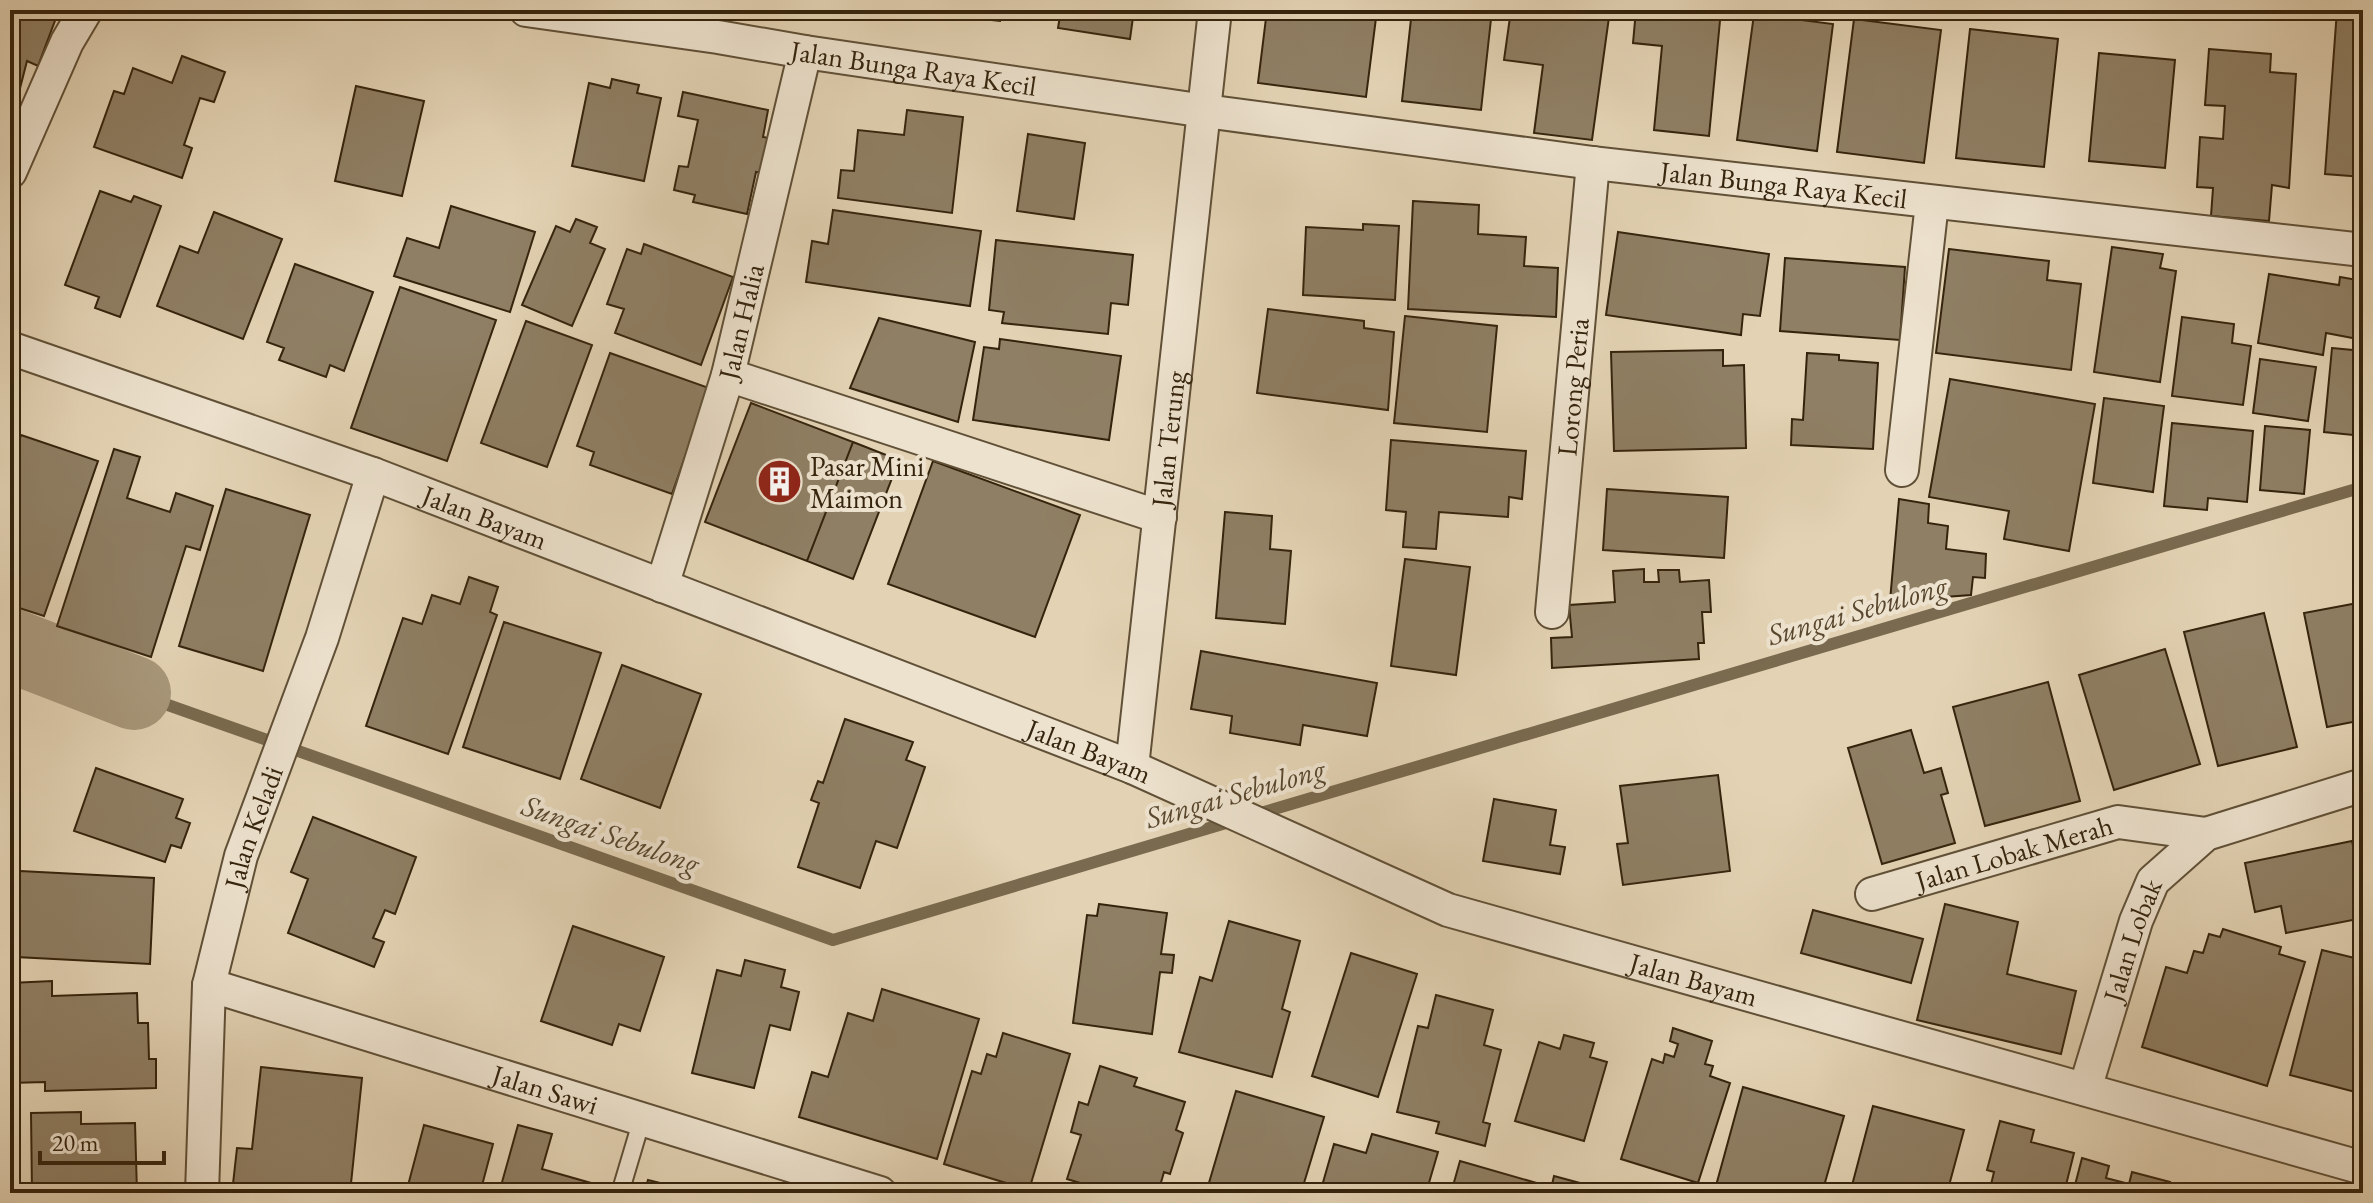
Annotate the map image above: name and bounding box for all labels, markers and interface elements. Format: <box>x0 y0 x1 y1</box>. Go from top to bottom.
street label: Jalan Bunga Raya Kecil <box>786 31 1039 104</box>
street label: Jalan Bunga Raya Kecil <box>1656 153 1909 216</box>
street label: Jalan Halia <box>709 259 772 385</box>
street label: Lorong Peria <box>1548 316 1597 458</box>
street label: Jalan Terung <box>1142 368 1193 511</box>
place label: Pasar Mini Maimon <box>810 448 924 516</box>
building icon: Pasar Mini Maimon <box>755 458 803 506</box>
street label: Jalan Bayam <box>415 476 553 558</box>
water label: Sungai Sebulong <box>1762 565 1953 655</box>
street label: Jalan Bayam <box>1020 709 1158 792</box>
water label: Sungai Sebulong <box>1140 748 1331 838</box>
street label: Jalan Keladi <box>215 761 291 894</box>
water label: Sungai Sebulong <box>516 785 706 883</box>
street label: Jalan Lobak Merah <box>1909 807 2117 899</box>
street label: Jalan Lobak <box>2094 873 2170 1008</box>
street label: Jalan Bayam <box>1624 944 1762 1014</box>
street label: Jalan Sawi <box>486 1055 603 1123</box>
scale bar <box>40 1115 164 1165</box>
text: 20 m <box>52 1127 99 1158</box>

